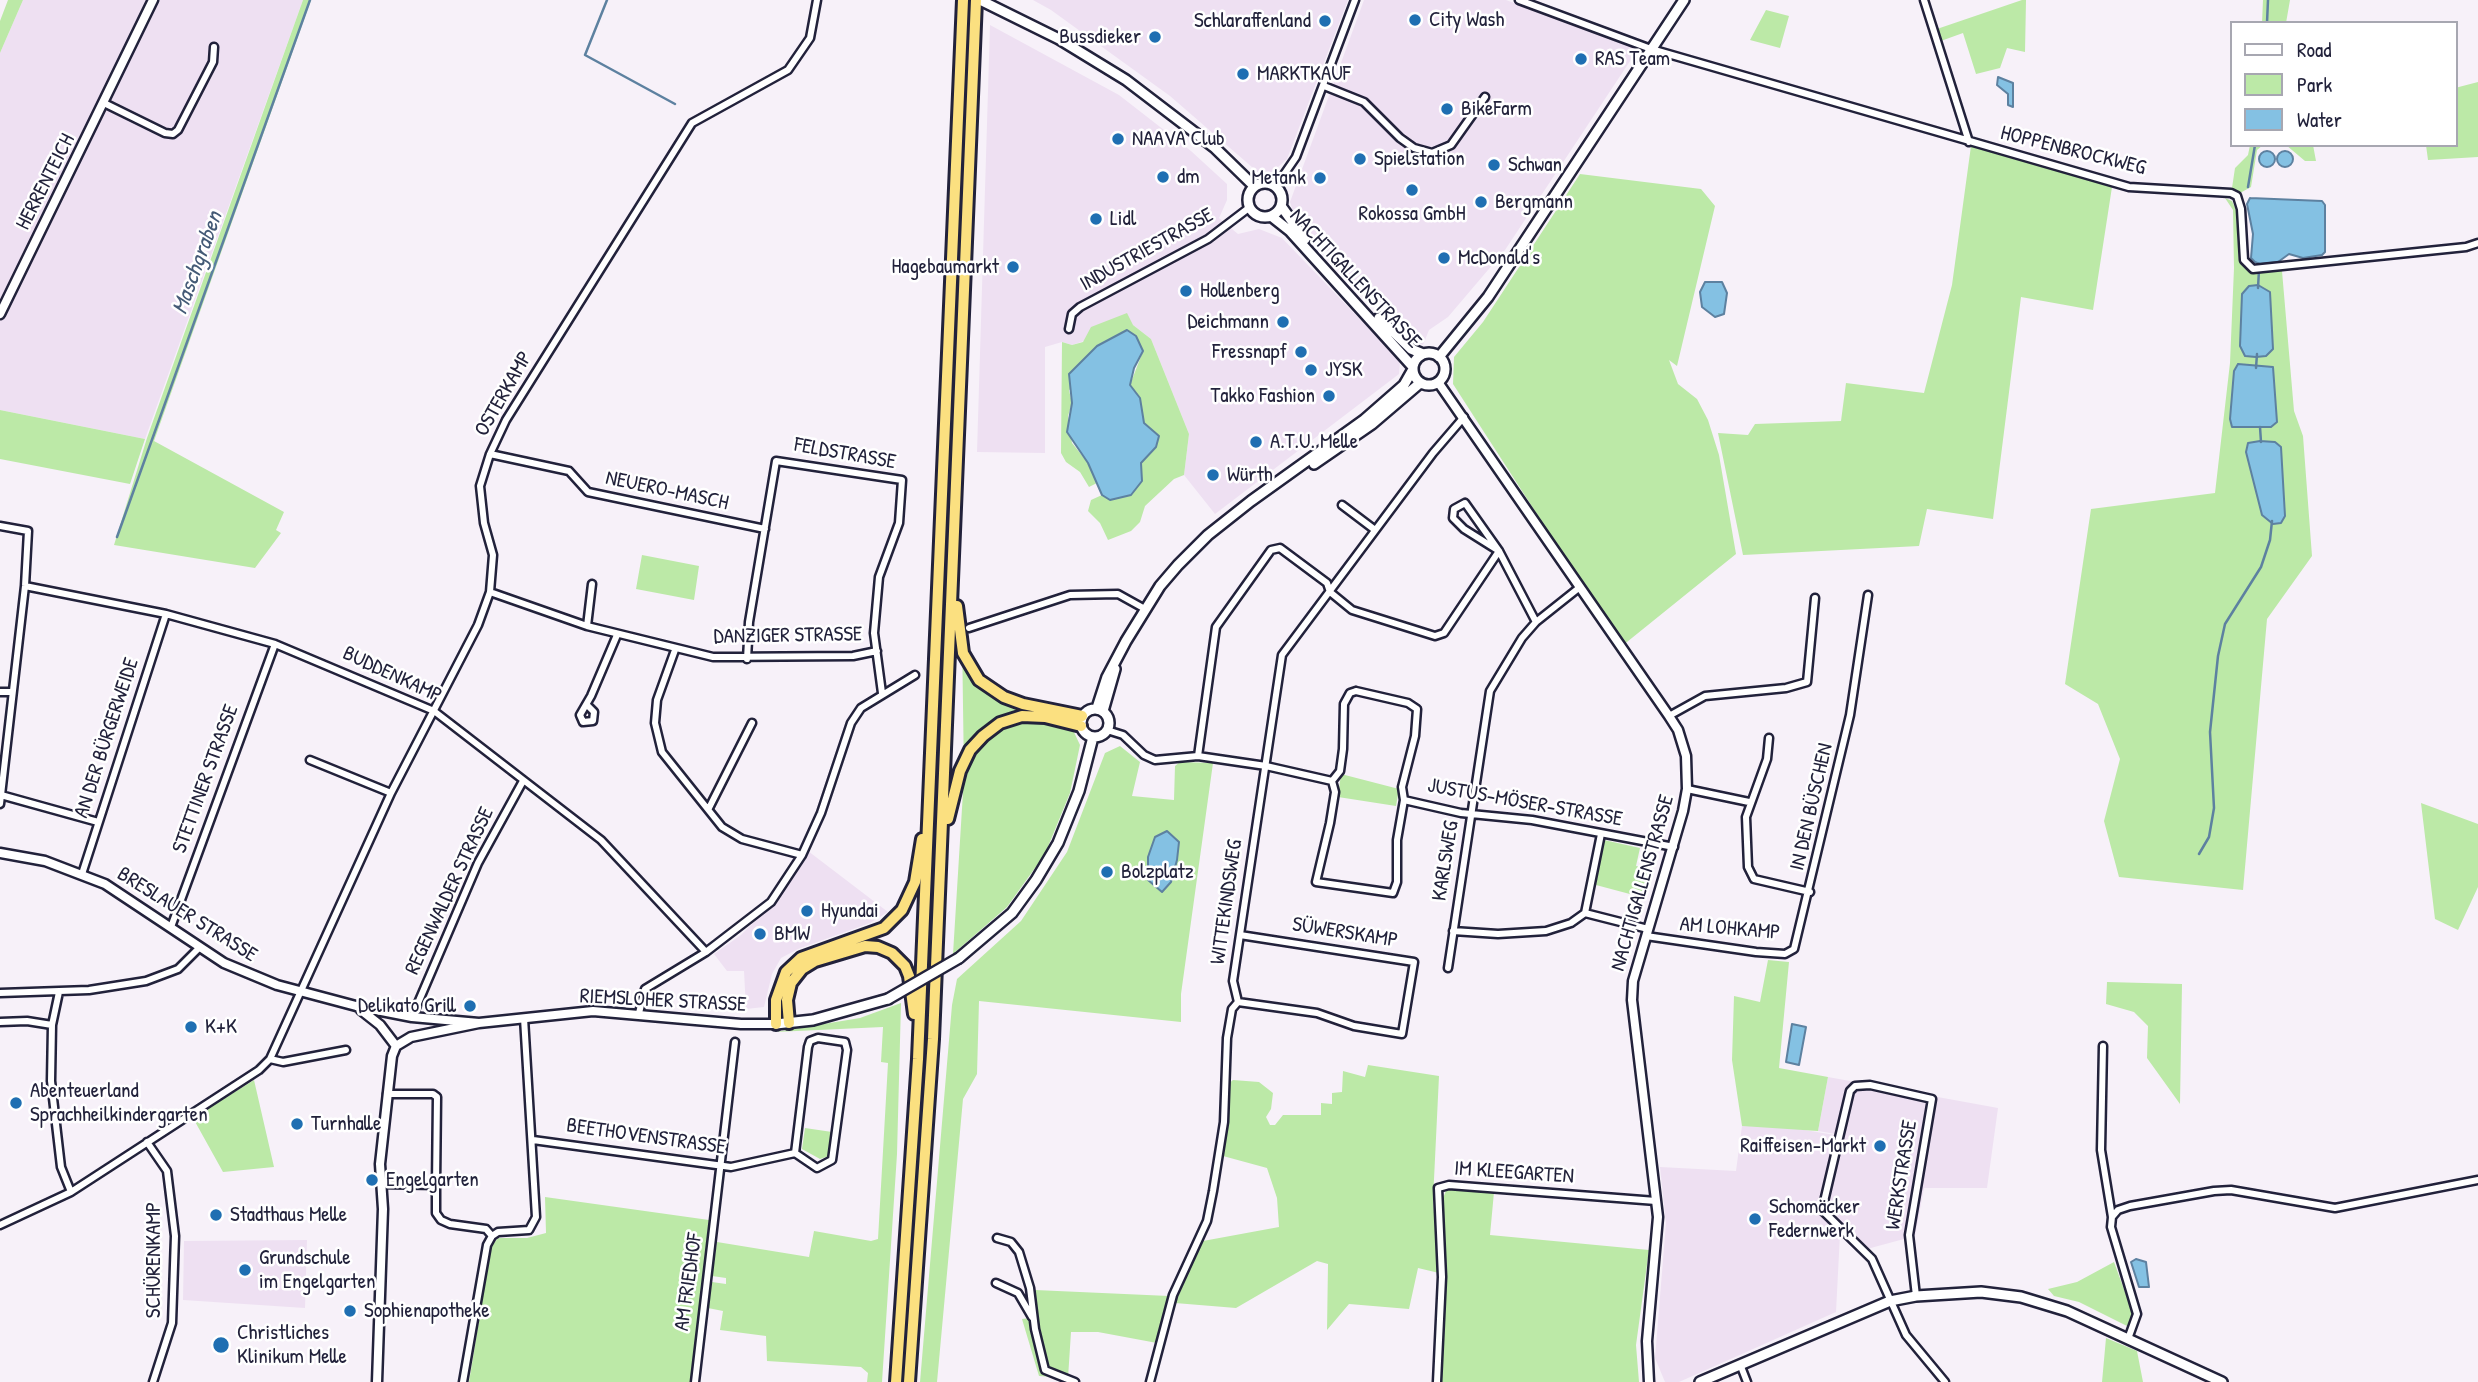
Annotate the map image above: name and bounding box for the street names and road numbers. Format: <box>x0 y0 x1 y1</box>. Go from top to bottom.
street label: HOPPENBROCKWEG <box>1998 121 2148 181</box>
street label: HERRENTEICH <box>11 130 81 234</box>
street label: INDUSTRIESTRASSE <box>1076 203 1218 297</box>
street label: NACHTIGALLENSTRASSE <box>1284 204 1426 354</box>
street label: OSTERKAMP <box>470 347 538 441</box>
street label: FELDSTRASSE <box>792 433 898 475</box>
street label: NEUERO-MASCH <box>603 466 731 516</box>
street label: DANZIGER STRASSE <box>714 622 862 650</box>
street label: BUDDENKAMP <box>338 641 446 709</box>
street label: AN DER BÜRGERWEIDE <box>69 655 145 821</box>
street label: STETTINER STRASSE <box>167 701 245 857</box>
street label: IN DEN BÜSCHEN <box>1785 741 1839 873</box>
street label: JUSTUS-MÖSER-STRASSE <box>1426 773 1624 833</box>
street label: NACHTIGALLENSTRASSE <box>1606 792 1680 974</box>
street label: REGENWALDER STRASSE <box>400 803 500 979</box>
street label: KARLSWEG <box>1427 819 1465 903</box>
street label: WITTEKINDSWEG <box>1206 838 1248 966</box>
street label: BRESLAUER STRASSE <box>112 862 262 968</box>
street label: SÜWERSKAMP <box>1290 912 1400 954</box>
street label: AM LOHKAMP <box>1679 912 1781 946</box>
street label: RIEMSLOHER STRASSE <box>579 984 747 1018</box>
street label: BEETHOVENSTRASSE <box>565 1113 727 1161</box>
street label: WERKSTRASSE <box>1881 1118 1923 1232</box>
street label: IM KLEEGARTEN <box>1453 1156 1575 1190</box>
street label: SCHÜRENKAMP <box>141 1202 167 1318</box>
street label: AM FRIEDHOF <box>670 1231 708 1333</box>

